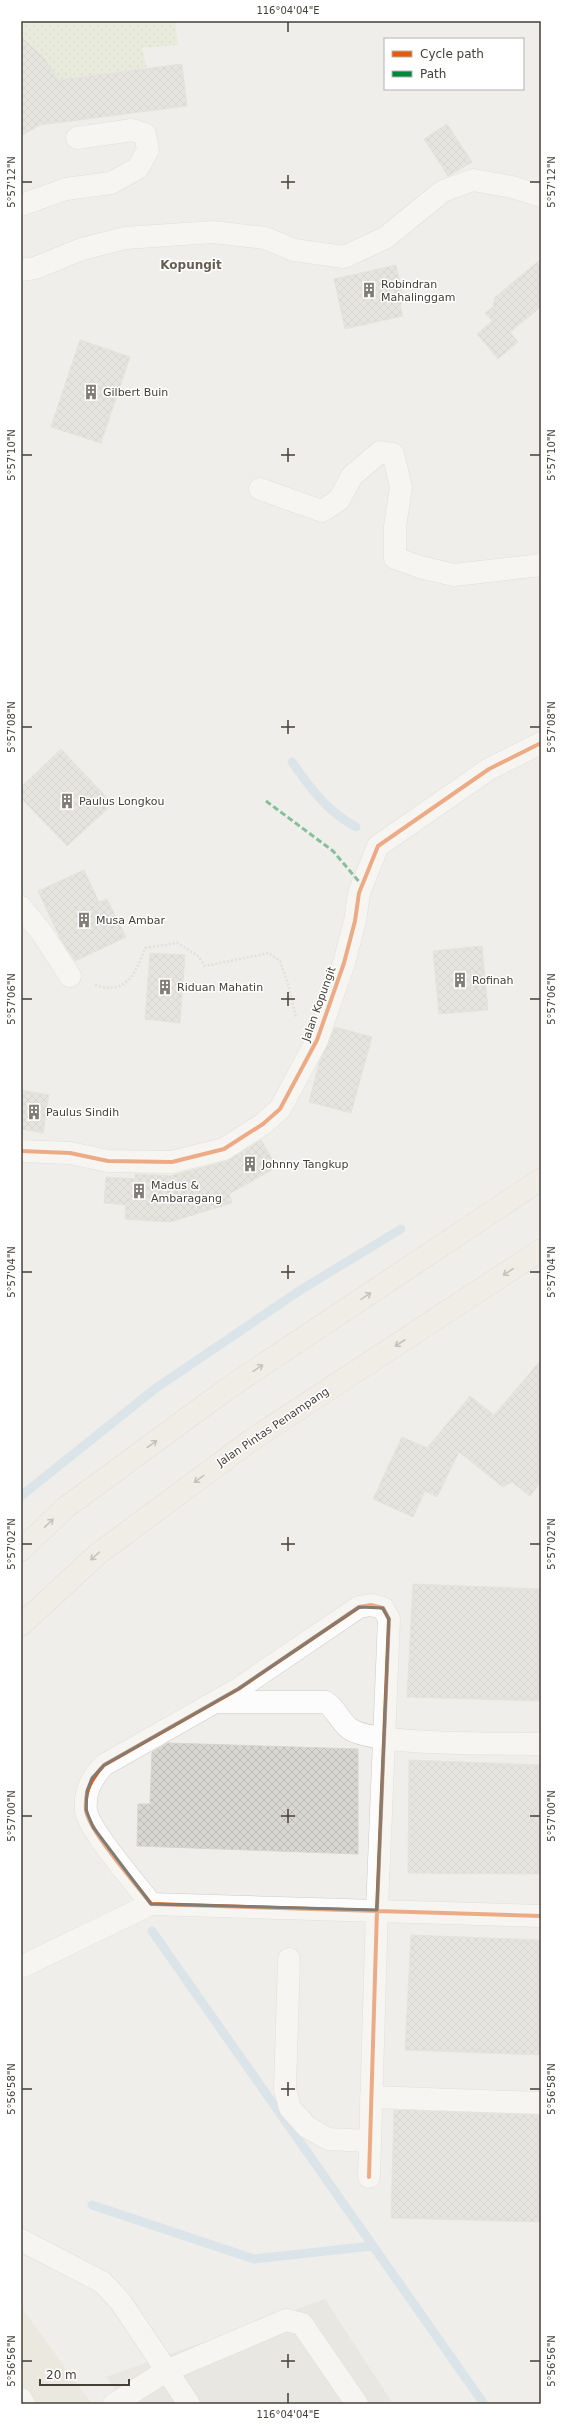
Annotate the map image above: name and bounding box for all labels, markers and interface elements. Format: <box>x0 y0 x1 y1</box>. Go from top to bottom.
text: 116°04'04"E <box>256 5 320 16</box>
legend <box>384 38 524 90</box>
text: Cycle path <box>420 47 484 61</box>
text: Path <box>420 67 446 81</box>
text: 5°57'12"N <box>6 156 17 208</box>
text: 5°57'12"N <box>546 156 557 208</box>
district label: Kopungit <box>160 258 222 272</box>
place label: Robindran Mahalinggam <box>381 278 455 304</box>
building icon: Robindran Mahalinggam <box>360 281 378 299</box>
building icon: Gilbert Buin <box>82 383 100 401</box>
place label: Gilbert Buin <box>103 386 168 399</box>
text: 5°57'10"N <box>6 429 17 481</box>
text: 5°57'10"N <box>546 429 557 481</box>
text: 5°57'08"N <box>6 701 17 753</box>
text: 5°57'08"N <box>546 701 557 753</box>
building icon: Paulus Longkou <box>58 792 76 810</box>
place label: Paulus Longkou <box>79 795 164 808</box>
building icon: Musa Ambar <box>75 911 93 929</box>
place label: Musa Ambar <box>96 914 165 927</box>
street label: Jalan Kopungit <box>299 964 339 1044</box>
building icon: Rofinah <box>451 971 469 989</box>
text: 5°57'06"N <box>6 973 17 1025</box>
text: 5°57'06"N <box>546 973 557 1025</box>
place label: Rofinah <box>472 974 514 987</box>
building icon: Riduan Mahatin <box>156 978 174 996</box>
place label: Riduan Mahatin <box>177 981 263 994</box>
building icon: Paulus Sindih <box>25 1103 43 1121</box>
place label: Paulus Sindih <box>46 1106 119 1119</box>
building icon: Johnny Tangkup <box>241 1155 259 1173</box>
place label: Johnny Tangkup <box>261 1158 348 1171</box>
place label: Madus & Ambaragang <box>151 1179 222 1205</box>
building icon: Madus & Ambaragang <box>130 1182 148 1200</box>
text: 5°57'04"N <box>6 1246 17 1298</box>
text: 5°57'04"N <box>546 1246 557 1298</box>
one-way arrow <box>503 1267 514 1276</box>
one-way arrow <box>360 1292 371 1300</box>
one-way arrow <box>395 1339 406 1347</box>
one-way arrow <box>252 1364 263 1372</box>
street label: Jalan Pintas Penampang <box>214 1385 331 1470</box>
one-way arrow <box>146 1440 157 1448</box>
one-way arrow <box>194 1474 205 1483</box>
text: 5°57'02"N <box>6 1518 17 1570</box>
one-way arrow <box>44 1518 54 1528</box>
text: 5°57'02"N <box>546 1518 557 1570</box>
one-way arrow <box>90 1552 101 1561</box>
text: 5°57'00"N <box>6 1790 17 1842</box>
text: 5°57'00"N <box>546 1790 557 1842</box>
text: 5°56'58"N <box>6 2063 17 2115</box>
text: 5°56'58"N <box>546 2063 557 2115</box>
text: 5°56'56"N <box>6 2335 17 2387</box>
text: 5°56'56"N <box>546 2335 557 2387</box>
scale bar <box>40 2361 129 2387</box>
text: 20 m <box>46 2368 77 2382</box>
text: 116°04'04"E <box>256 2409 320 2420</box>

